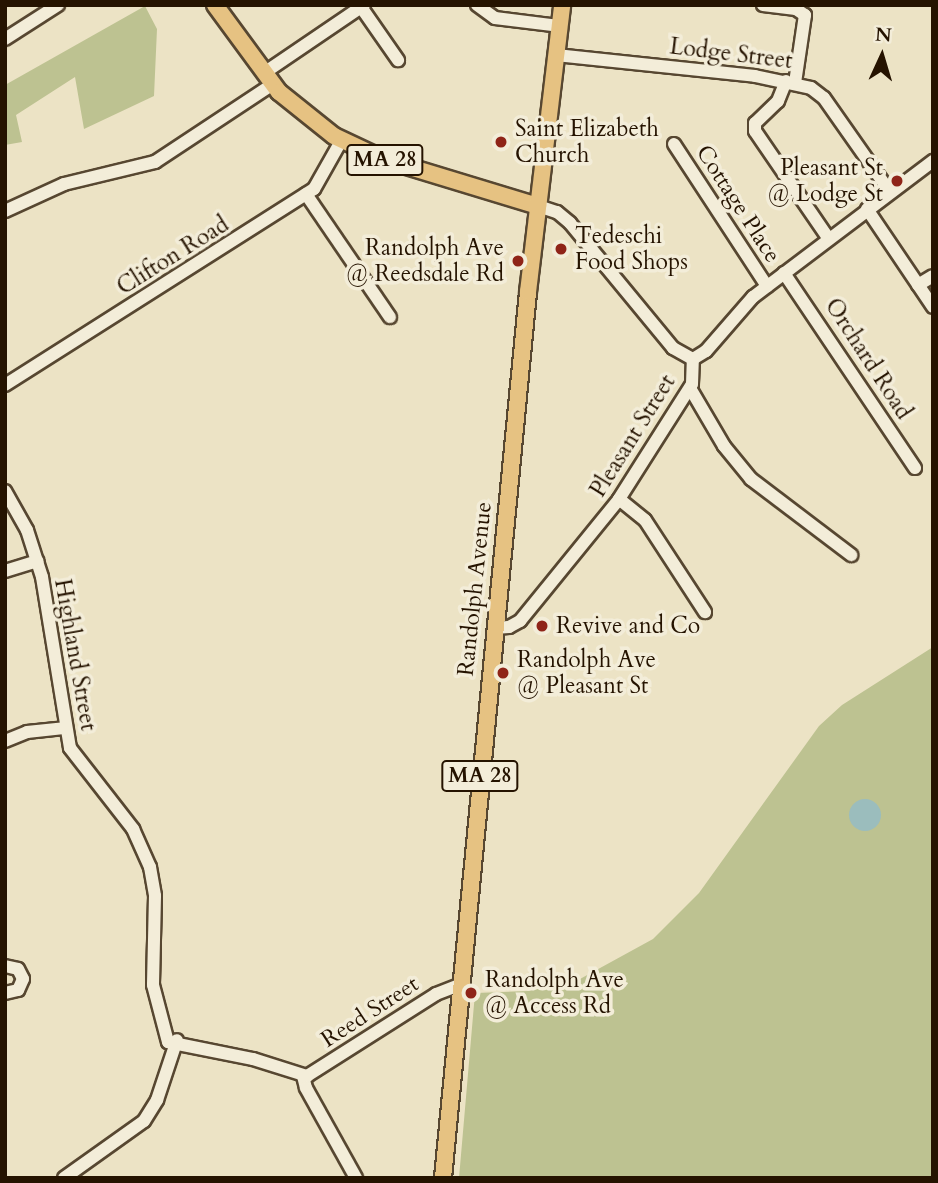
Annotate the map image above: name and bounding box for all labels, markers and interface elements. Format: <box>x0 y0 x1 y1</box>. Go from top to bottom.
north arrow <box>847 21 917 91</box>
text: N <box>874 22 893 49</box>
street label: Lodge Street <box>668 33 794 75</box>
place label: Saint Elizabeth Church <box>515 115 659 169</box>
marker: Saint Elizabeth Church <box>493 134 509 150</box>
street label: Cottage Place <box>690 140 786 268</box>
road number: MA 28 <box>345 142 425 178</box>
place label: Pleasant St @ Lodge St <box>768 154 883 208</box>
marker: Pleasant St @ Lodge St <box>889 173 905 189</box>
street label: Clifton Road <box>112 211 234 301</box>
place label: Tedeschi Food Shops <box>575 222 688 276</box>
place label: Randolph Ave @ Reedsdale Rd <box>346 234 504 288</box>
marker: Tedeschi Food Shops <box>553 241 569 257</box>
marker: Randolph Ave @ Reedsdale Rd <box>510 253 526 269</box>
street label: Orchard Road <box>819 293 917 425</box>
street label: Pleasant Street <box>584 370 682 502</box>
street label: Randolph Avenue <box>452 500 498 678</box>
street label: Highland Street <box>48 577 102 733</box>
place label: Revive and Co <box>556 612 700 640</box>
marker: Revive and Co <box>534 618 550 634</box>
place label: Randolph Ave @ Pleasant St <box>517 646 656 700</box>
marker: Randolph Ave @ Pleasant St <box>495 665 511 681</box>
road number: MA 28 <box>440 758 520 794</box>
place label: Randolph Ave @ Access Rd <box>485 966 624 1020</box>
street label: Reed Street <box>316 970 424 1054</box>
marker: Randolph Ave @ Access Rd <box>463 985 479 1001</box>

